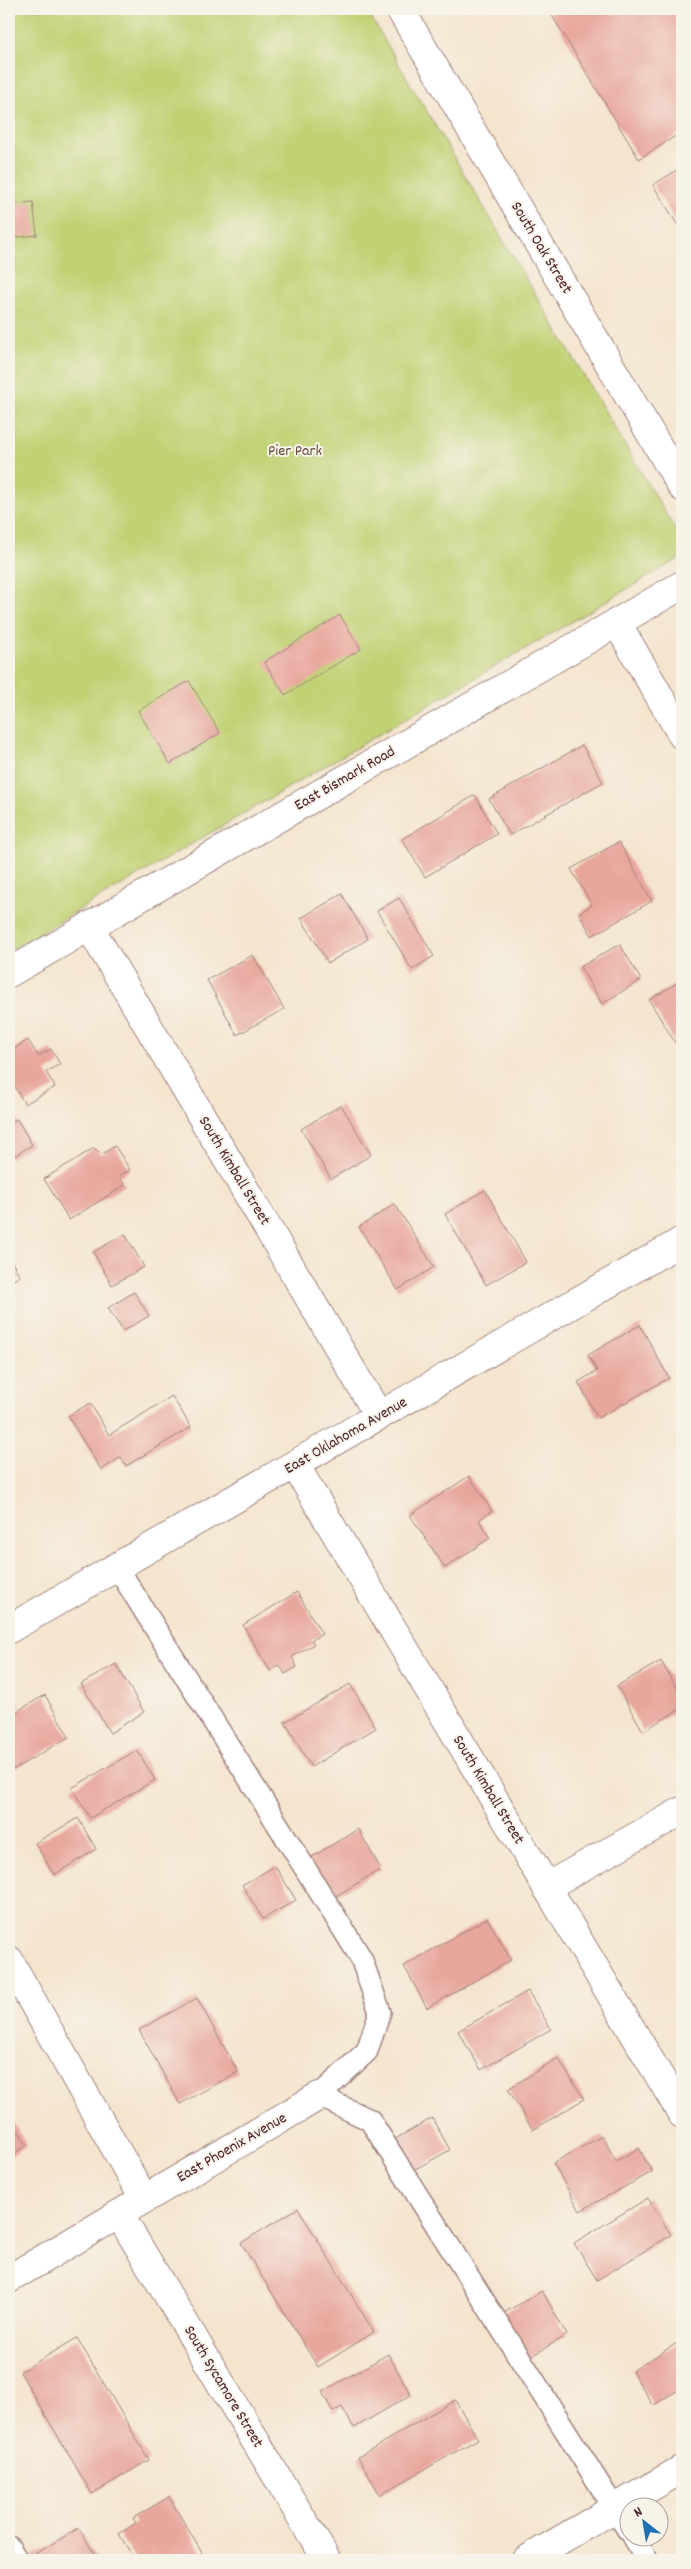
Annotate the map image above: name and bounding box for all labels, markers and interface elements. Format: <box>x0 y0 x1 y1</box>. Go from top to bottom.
street label: South Oak Street <box>504 198 578 298</box>
park label: Pier Park <box>268 440 322 463</box>
street label: East Bismark Road <box>290 741 400 817</box>
street label: South Kimball Street <box>192 1112 276 1230</box>
street label: East Oklahoma Avenue <box>280 1391 412 1481</box>
street label: South Kimball Street <box>446 1731 530 1849</box>
street label: East Phoenix Avenue <box>173 2107 291 2189</box>
street label: South Sycamore Street <box>177 2321 269 2453</box>
north arrow <box>618 2496 668 2546</box>
text: N <box>630 2502 647 2523</box>

